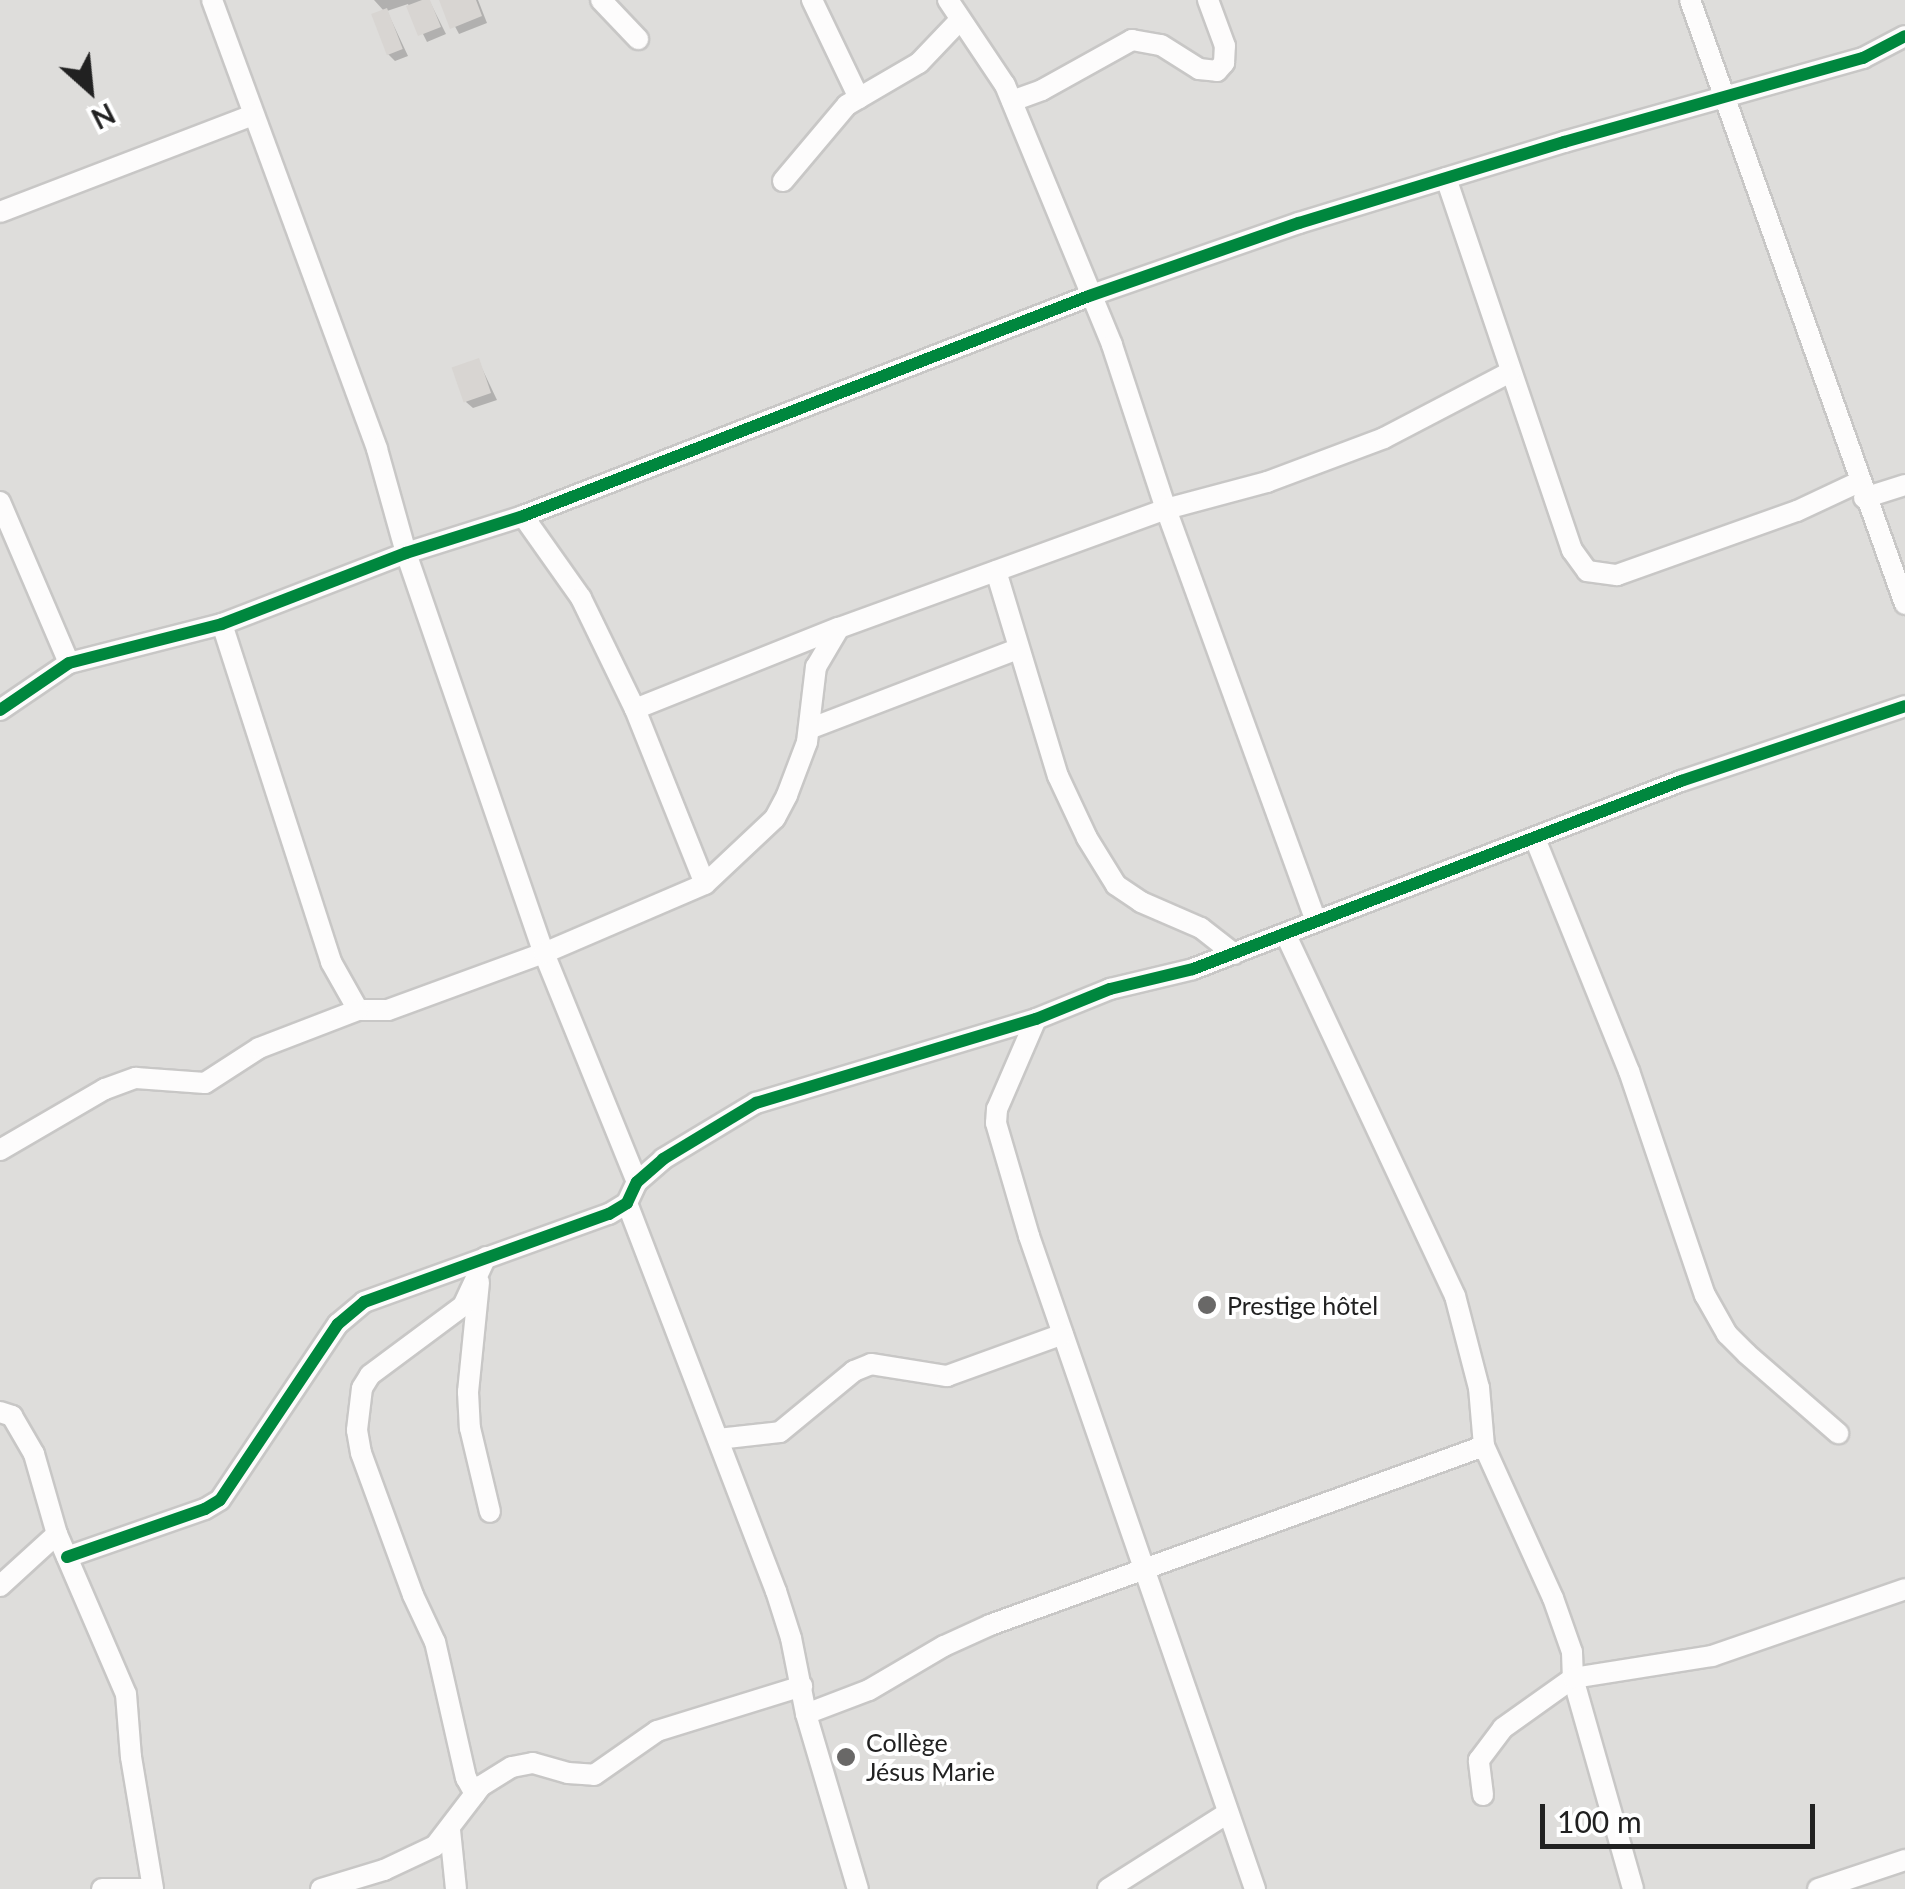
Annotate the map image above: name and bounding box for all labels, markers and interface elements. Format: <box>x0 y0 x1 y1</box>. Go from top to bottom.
north arrow <box>40 40 140 140</box>
text: N <box>86 97 121 137</box>
place label: Prestige hôtel <box>1227 1290 1378 1320</box>
marker: Prestige hôtel <box>1196 1294 1218 1316</box>
place label: Collège Jésus Marie <box>866 1728 995 1787</box>
marker: Collège Jésus Marie <box>835 1746 857 1768</box>
scale bar <box>1545 1784 1820 1846</box>
text: 100 m <box>1557 1803 1642 1839</box>

